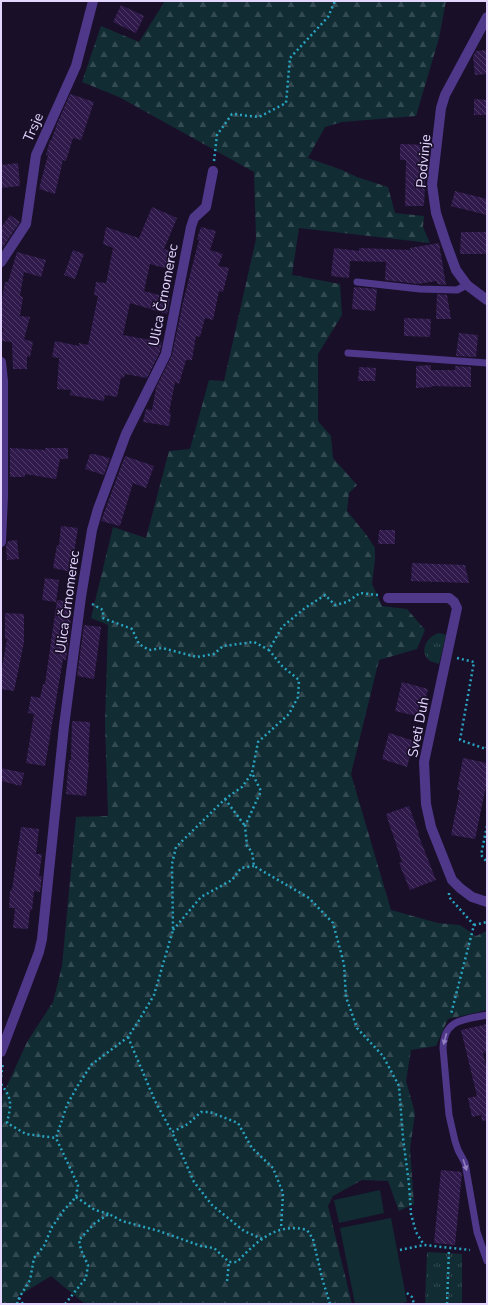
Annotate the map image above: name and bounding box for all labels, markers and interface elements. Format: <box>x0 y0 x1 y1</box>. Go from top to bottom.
street label: Trsje <box>19 110 48 145</box>
street label: Podvinje <box>412 133 435 189</box>
street label: Ulica Črnomerec <box>144 242 183 348</box>
street label: Ulica Črnomerec <box>51 549 84 655</box>
street label: Sveti Duh <box>403 695 434 759</box>
one-way arrow <box>441 1032 447 1045</box>
one-way arrow <box>462 1160 468 1172</box>

